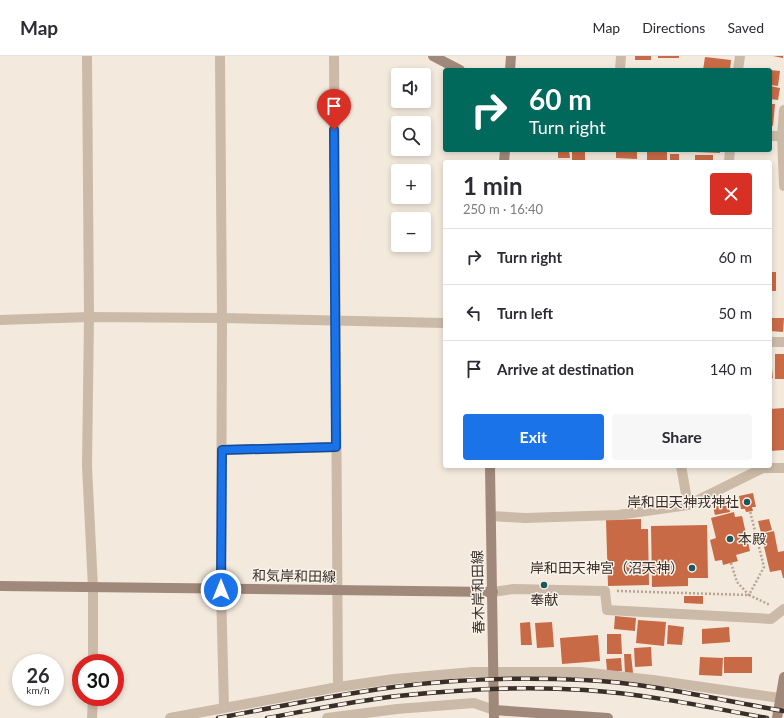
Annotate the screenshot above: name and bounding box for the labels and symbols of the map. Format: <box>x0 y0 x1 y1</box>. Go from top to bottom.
pin <box>317 89 351 130</box>
place label: 岸和田天神戎神社 <box>627 493 739 510</box>
marker: 岸和田天神戎神社 <box>742 497 752 507</box>
place label: 本殿 <box>738 530 766 547</box>
marker: 本殿 <box>725 534 735 544</box>
street label: 春木岸和田線 <box>468 550 487 634</box>
place label: 岸和田天神宮（沼天神） <box>530 559 684 576</box>
marker: 岸和田天神宮（沼天神） <box>687 563 697 573</box>
street label: 和気岸和田線 <box>252 566 336 585</box>
position arrow <box>200 569 242 611</box>
marker: 奉献 <box>539 580 549 590</box>
place label: 奉献 <box>530 591 558 608</box>
speed limit sign: 30 <box>72 654 124 706</box>

